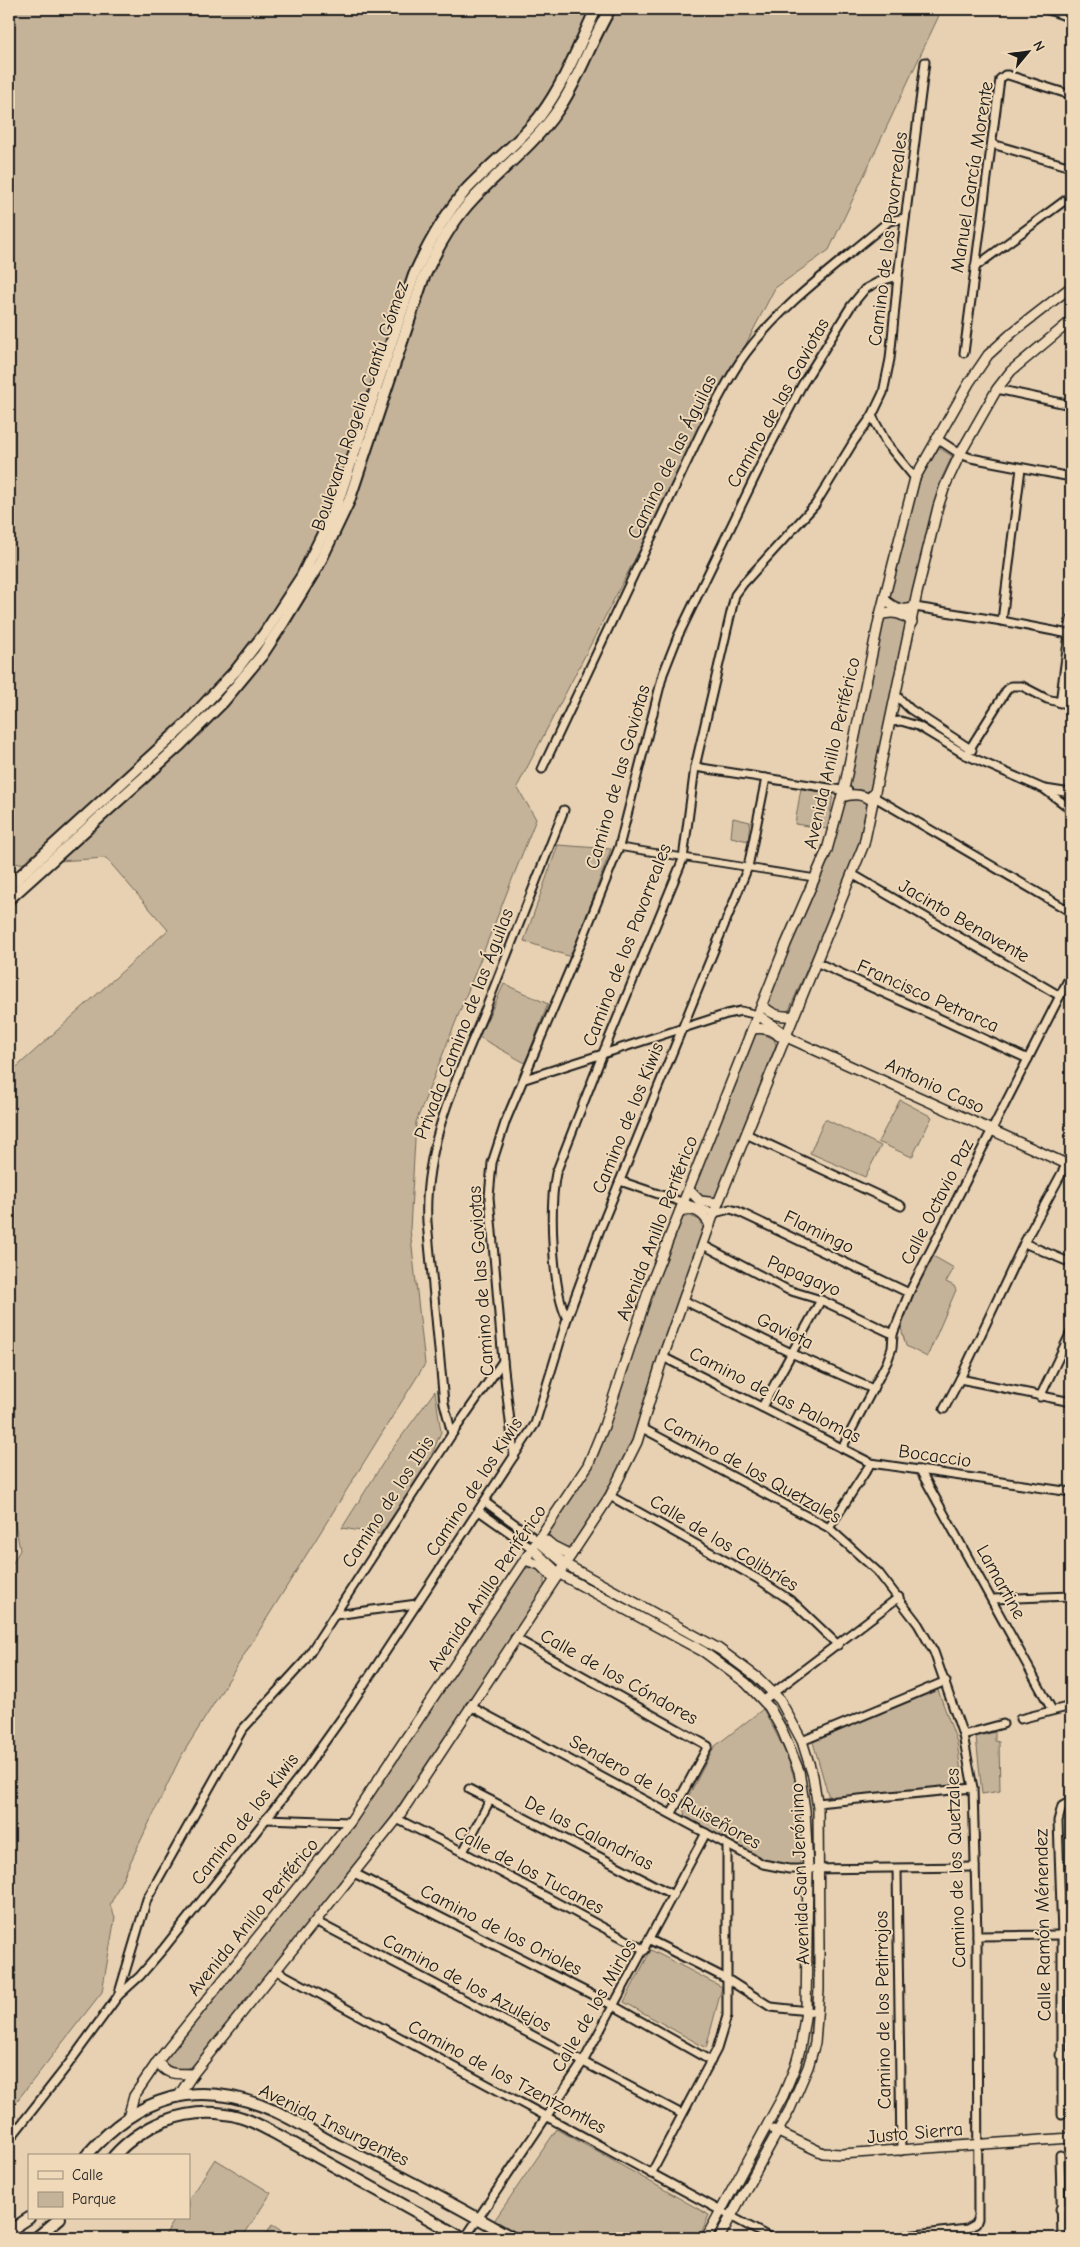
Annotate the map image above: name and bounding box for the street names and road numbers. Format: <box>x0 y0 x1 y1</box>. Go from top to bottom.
street label: Manuel García Morente <box>946 80 998 274</box>
street label: Camino de los Pavorreales <box>864 131 912 347</box>
street label: Boulevard Rogelio Cantú Gómez <box>307 278 413 534</box>
street label: Camino de las Gaviotas <box>722 314 834 492</box>
street label: Camino de las Águilas <box>623 371 721 543</box>
street label: Avenida Anillo Periférico <box>799 655 865 851</box>
street label: Camino de las Gaviotas <box>581 682 655 872</box>
street label: Camino de los Pavorreales <box>578 840 676 1050</box>
street label: Jacinto Benavente <box>895 875 1033 967</box>
street label: Privada Camino de las Águilas <box>410 905 518 1143</box>
street label: Francisco Petrarca <box>854 955 1002 1037</box>
street label: Camino de los Kiwis <box>588 1039 668 1197</box>
street label: Antonio Caso <box>882 1053 988 1119</box>
street label: Avenida Anillo Periférico <box>612 1132 702 1324</box>
street label: Calle Octavio Paz <box>896 1135 978 1269</box>
street label: Camino de las Gaviotas <box>463 1185 499 1377</box>
street label: Flamingo <box>780 1206 858 1258</box>
street label: Papagayo <box>764 1251 844 1301</box>
street label: Gaviota <box>753 1308 817 1354</box>
street label: Camino de las Palomas <box>685 1342 865 1448</box>
street label: Camino de los Quetzales <box>659 1412 845 1528</box>
street label: Camino de los Kiwis <box>421 1413 527 1561</box>
street label: Camino de los Ibis <box>337 1432 439 1572</box>
street label: Bocaccio <box>897 1440 973 1472</box>
street label: Calle de los Colibríes <box>646 1490 802 1596</box>
street label: Avenida Anillo Periférico <box>423 1500 551 1676</box>
street label: Lamartine <box>972 1541 1030 1623</box>
street label: Calle de los Cóndores <box>536 1625 702 1730</box>
street label: Sendero de los Ruiseñores <box>565 1730 765 1854</box>
street label: Camino de los Kiwis <box>187 1749 303 1889</box>
street label: Camino de los Quetzales <box>942 1768 970 1968</box>
street label: Avenida San Jerónimo <box>786 1783 814 1965</box>
street label: De las Calandrias <box>521 1791 657 1875</box>
street label: Calle de los Tucanes <box>450 1821 608 1919</box>
street label: Calle Ramón Ménendez <box>1030 1828 1056 2022</box>
street label: Avenida Anillo Periférico <box>183 1834 323 2000</box>
street label: Camino de los Orioles <box>417 1880 586 1980</box>
street label: Camino de los Petirrojos <box>870 1910 896 2110</box>
street label: Camino de los Azulejos <box>379 1929 555 2037</box>
street label: Calle de los Mirlos <box>547 1936 641 2076</box>
street label: Camino de los Tzentzontles <box>404 2015 610 2139</box>
street label: Avenida Insurgentes <box>255 2079 413 2171</box>
street label: Justo Sierra <box>866 2118 964 2148</box>

